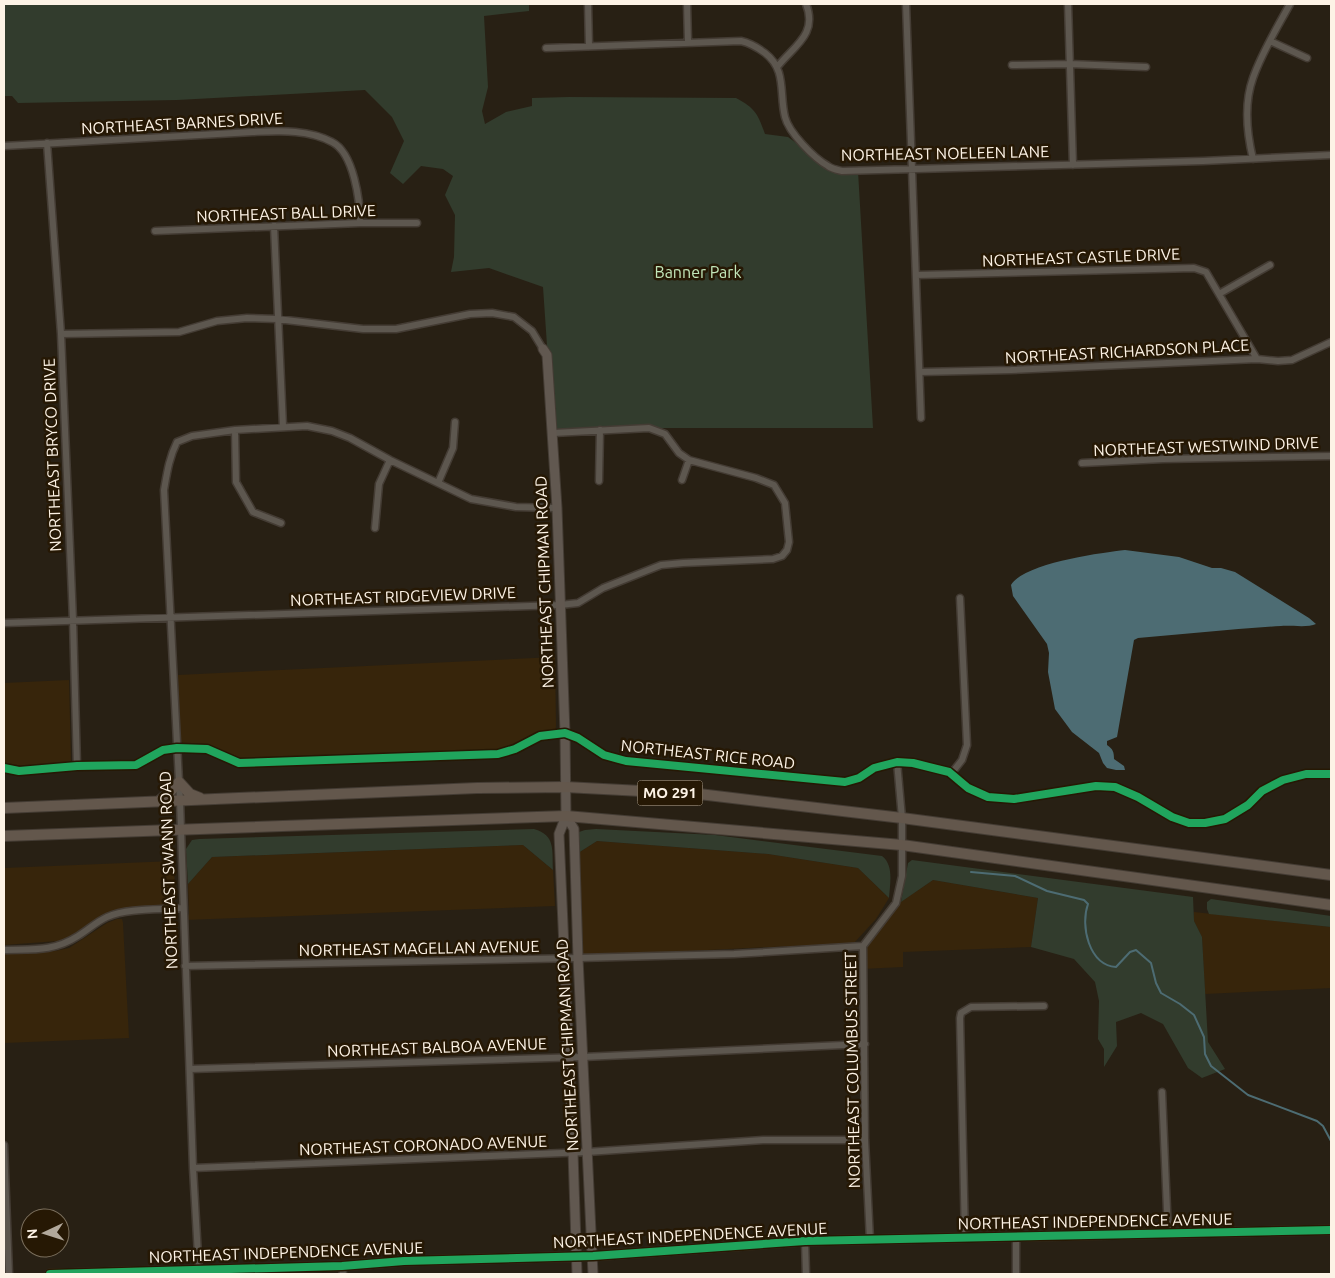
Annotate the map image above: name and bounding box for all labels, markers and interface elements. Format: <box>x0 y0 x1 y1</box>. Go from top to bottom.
street label: NORTHEAST BARNES DRIVE <box>81 109 283 137</box>
street label: NORTHEAST NOELEEN LANE <box>841 142 1049 164</box>
street label: NORTHEAST BALL DRIVE <box>196 201 376 225</box>
street label: NORTHEAST CASTLE DRIVE <box>982 245 1180 269</box>
park label: Banner Park <box>654 263 742 281</box>
street label: NORTHEAST RICHARDSON PLACE <box>1004 336 1250 366</box>
street label: NORTHEAST BRYCO DRIVE <box>40 358 64 552</box>
street label: NORTHEAST WESTWIND DRIVE <box>1093 433 1319 459</box>
street label: NORTHEAST CHIPMAN ROAD <box>531 475 557 689</box>
street label: NORTHEAST RIDGEVIEW DRIVE <box>290 583 516 609</box>
street label: NORTHEAST RICE ROAD <box>620 736 796 772</box>
street label: NORTHEAST SWANN ROAD <box>156 771 180 969</box>
road number: MO 291 <box>638 780 702 806</box>
street label: NORTHEAST MAGELLAN AVENUE <box>299 937 539 959</box>
street label: NORTHEAST CHIPMAN ROAD <box>552 938 582 1152</box>
street label: NORTHEAST COLUMBUS STREET <box>841 951 863 1189</box>
street label: NORTHEAST BALBOA AVENUE <box>327 1034 547 1060</box>
street label: NORTHEAST CORONADO AVENUE <box>299 1132 547 1158</box>
north arrow <box>20 1208 70 1258</box>
street label: NORTHEAST INDEPENDENCE AVENUE <box>958 1210 1232 1232</box>
street label: NORTHEAST INDEPENDENCE AVENUE <box>552 1219 828 1251</box>
text: N <box>24 1228 40 1240</box>
street label: NORTHEAST INDEPENDENCE AVENUE <box>148 1238 424 1266</box>

